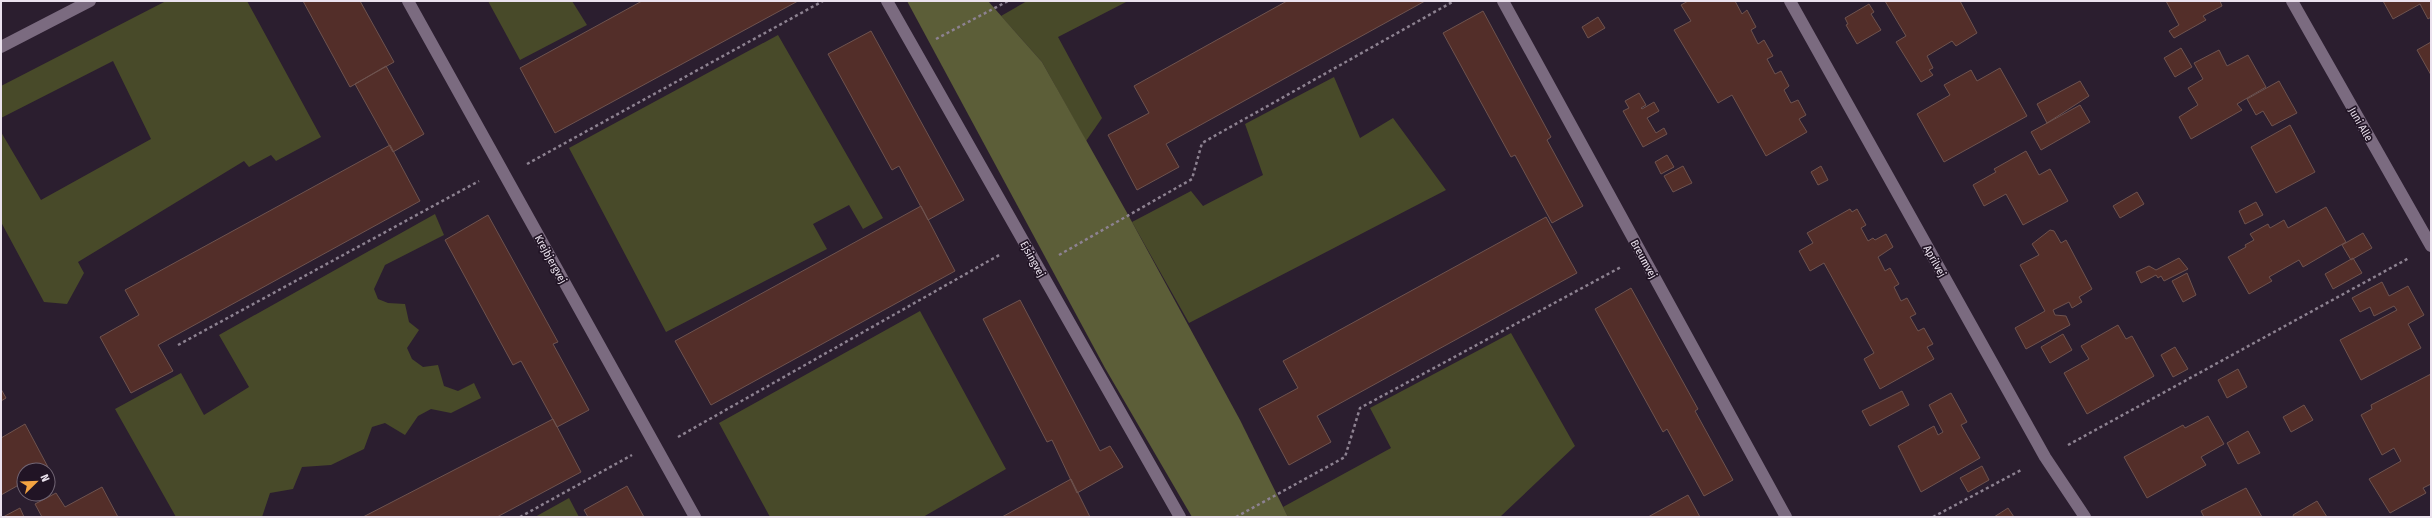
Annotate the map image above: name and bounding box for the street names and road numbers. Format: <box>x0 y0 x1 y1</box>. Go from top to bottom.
street label: Juni Alle <box>2346 105 2375 143</box>
street label: Krejbjergvej <box>532 233 569 286</box>
street label: Breumvej <box>1628 238 1660 281</box>
street label: Ejsingvej <box>1017 239 1048 280</box>
street label: Aprilvej <box>1921 243 1949 280</box>

